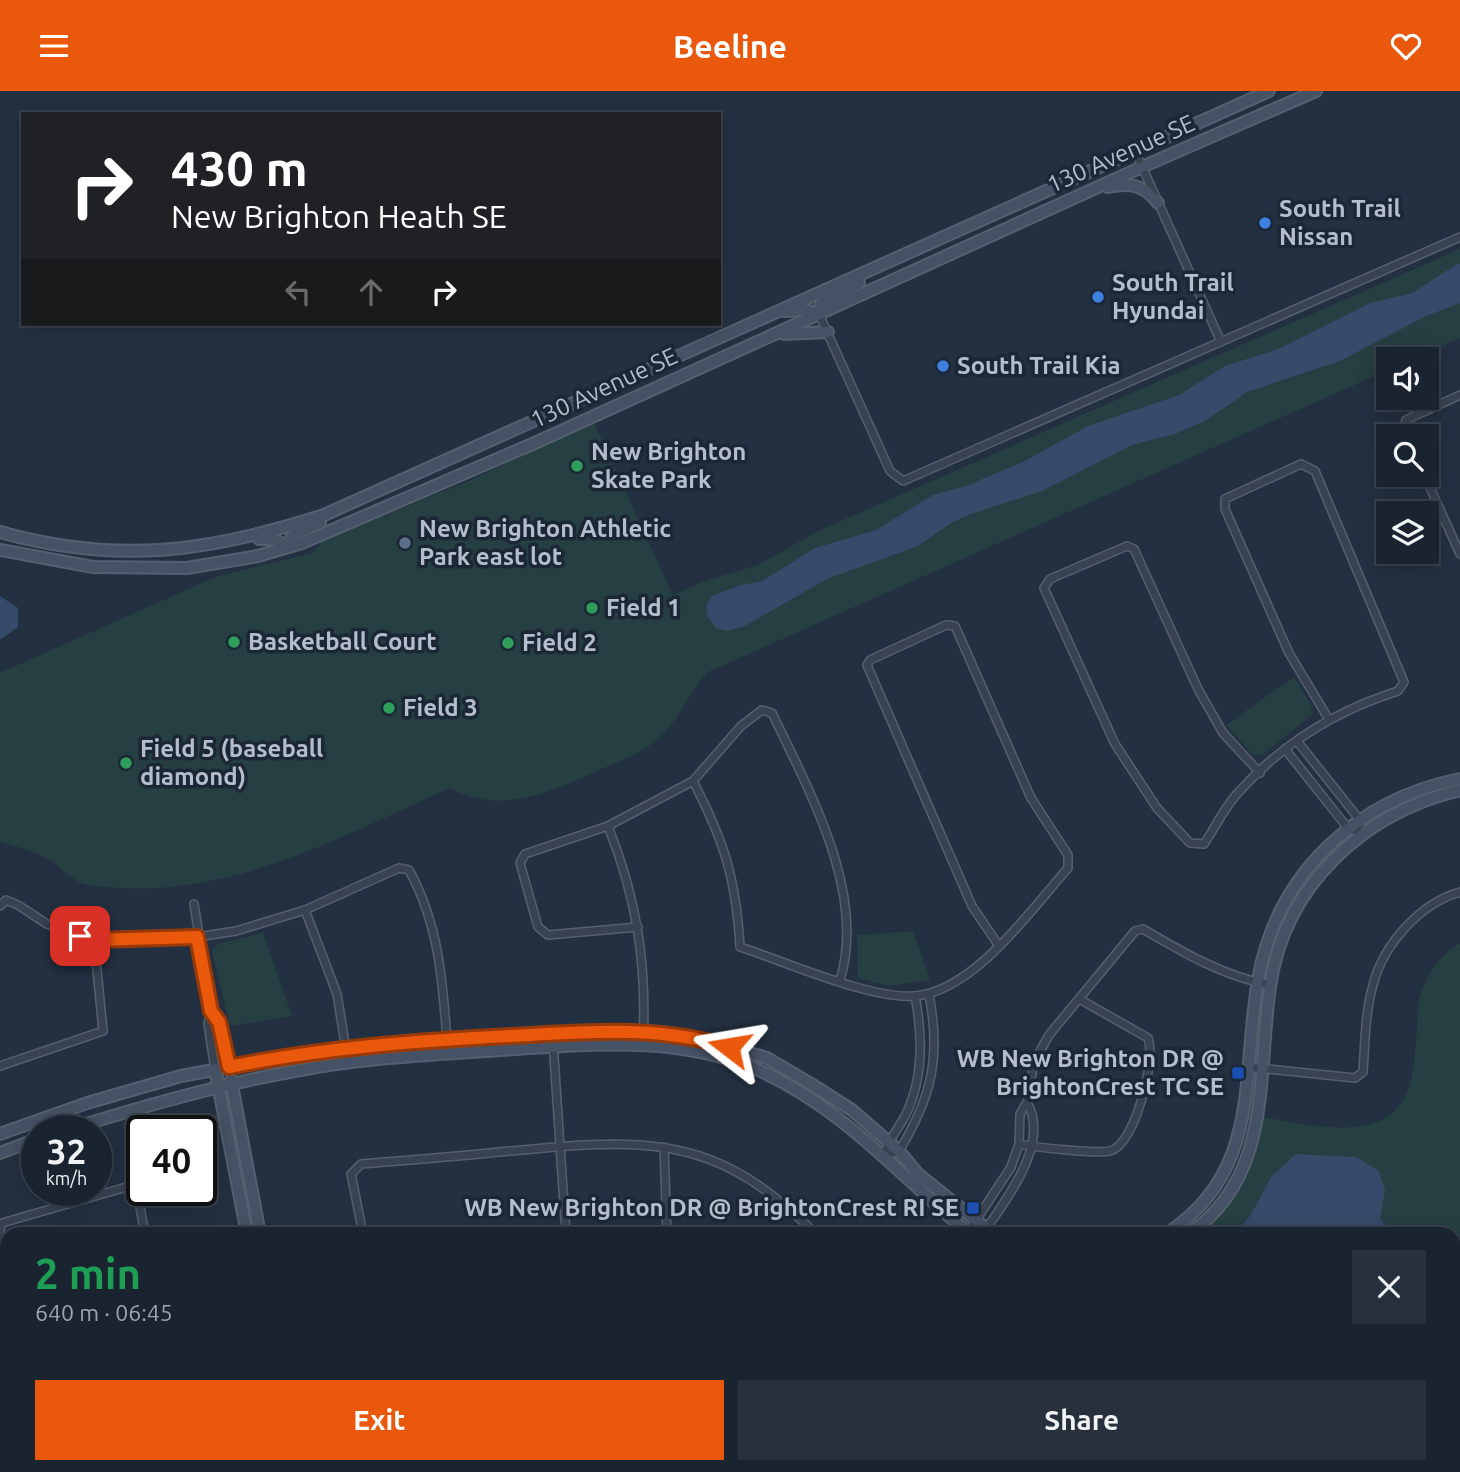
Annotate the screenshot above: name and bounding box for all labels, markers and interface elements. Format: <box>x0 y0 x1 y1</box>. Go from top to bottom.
icon: menu <box>35 27 73 65</box>
icon: heart <box>1387 27 1425 65</box>
text: Beeline <box>673 28 787 64</box>
street label: 130 Avenue SE <box>1043 109 1199 198</box>
icon: right <box>56 140 147 231</box>
text: 430 m <box>171 140 308 195</box>
place label: South Trail Nissan <box>1279 195 1401 250</box>
text: New Brighton Heath SE <box>171 198 507 234</box>
marker: South Trail Nissan <box>1257 215 1273 231</box>
place label: South Trail Hyundai <box>1112 269 1234 324</box>
icon: left <box>279 273 317 311</box>
icon: ahead <box>352 273 390 311</box>
icon: right <box>425 273 463 311</box>
marker: South Trail Hyundai <box>1090 289 1106 305</box>
street label: 130 Avenue SE <box>526 342 681 433</box>
map controls <box>1376 347 1439 564</box>
button: sound <box>1376 347 1439 410</box>
place label: South Trail Kia <box>957 352 1120 379</box>
marker: South Trail Kia <box>935 358 951 374</box>
button: search <box>1376 424 1439 487</box>
place label: New Brighton Skate Park <box>591 438 746 493</box>
marker: New Brighton Skate Park <box>569 458 585 474</box>
button: layers <box>1376 501 1439 564</box>
place label: New Brighton Athletic Park east lot <box>419 515 671 570</box>
marker: New Brighton Athletic Park east lot <box>397 535 413 551</box>
place label: Field 1 <box>606 594 681 621</box>
marker: Field 1 <box>584 600 600 616</box>
place label: Basketball Court <box>248 628 437 655</box>
place label: Field 2 <box>522 629 597 656</box>
marker: Basketball Court <box>226 634 242 650</box>
marker: Field 2 <box>500 635 516 651</box>
place label: Field 3 <box>403 694 478 721</box>
marker: Field 3 <box>381 700 397 716</box>
place label: Field 5 (baseball diamond) <box>140 735 323 790</box>
marker: Field 5 (baseball diamond) <box>118 755 134 771</box>
pin <box>50 906 110 966</box>
icon: arrive <box>61 917 99 955</box>
position arrow <box>692 1010 766 1084</box>
place label: WB New Brighton DR @ BrightonCrest TC SE <box>957 1045 1224 1100</box>
marker: WB New Brighton DR @ BrightonCrest TC SE <box>1230 1065 1246 1081</box>
speed limit sign: 40 <box>126 1115 217 1206</box>
text: 32 <box>47 1131 86 1171</box>
text: km/h <box>46 1168 87 1188</box>
place label: WB New Brighton DR @ BrightonCrest RI SE <box>464 1194 959 1221</box>
marker: WB New Brighton DR @ BrightonCrest RI SE <box>965 1200 981 1216</box>
text: 2 min <box>35 1250 141 1297</box>
button: close <box>1352 1250 1426 1324</box>
text: 640 m · 06:45 <box>35 1300 173 1325</box>
button: Exit <box>35 1380 724 1460</box>
button: Share <box>738 1380 1426 1460</box>

